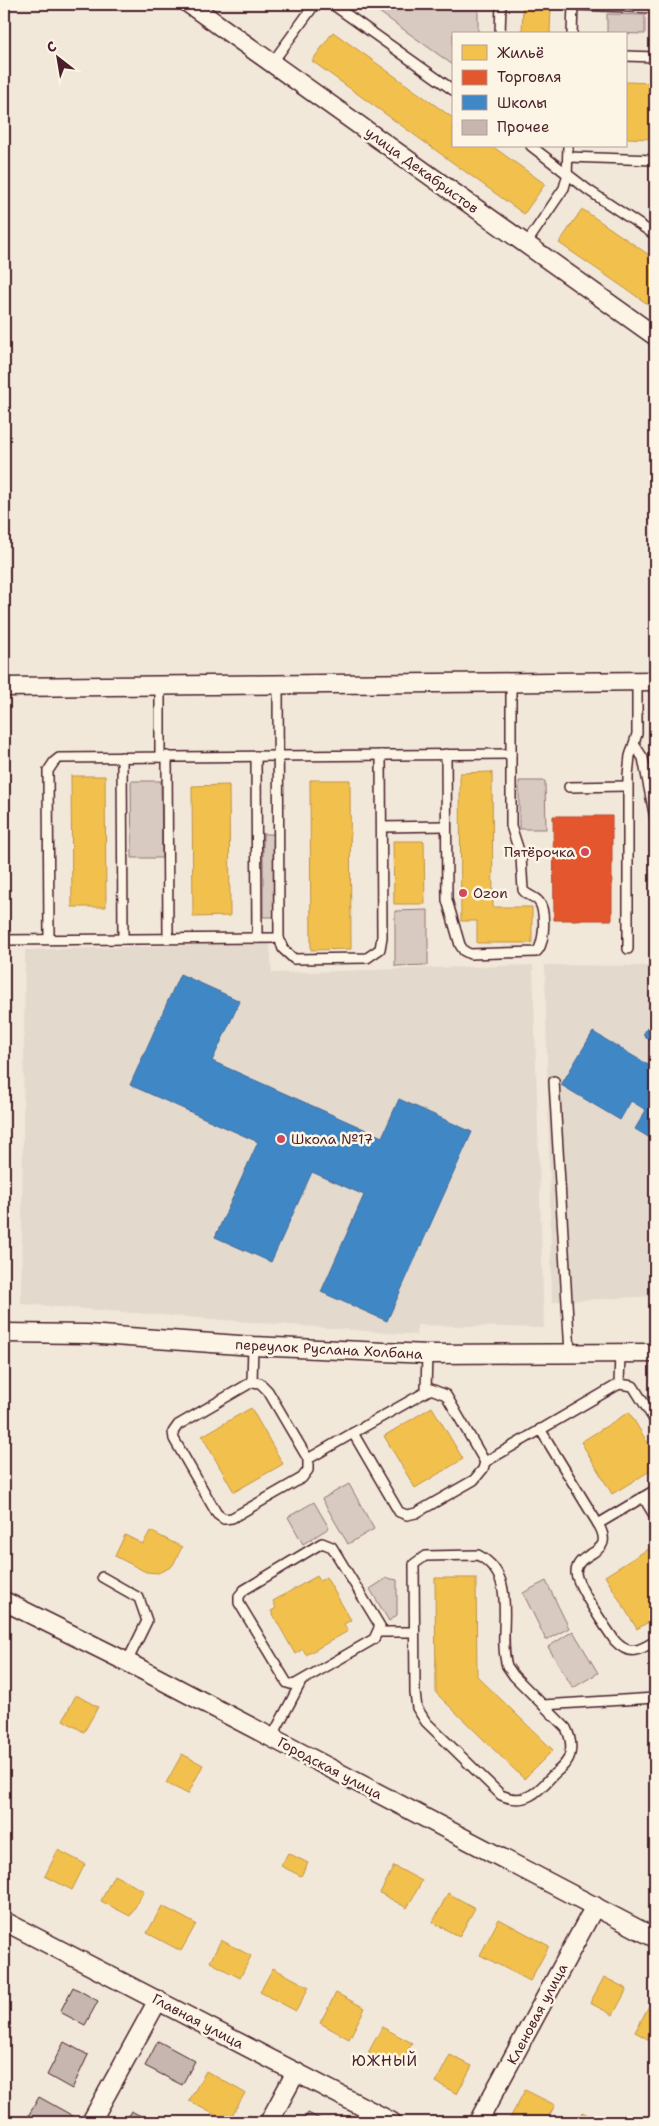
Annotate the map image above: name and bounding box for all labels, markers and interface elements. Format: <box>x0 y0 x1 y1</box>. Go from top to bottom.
north arrow <box>32 32 82 82</box>
legend <box>452 32 626 148</box>
text: С <box>43 37 60 57</box>
text: Жильё <box>497 43 544 63</box>
text: Торговля <box>497 67 562 87</box>
text: Школы <box>497 93 547 113</box>
text: Прочее <box>497 117 549 137</box>
street label: улица Декабристов <box>362 123 482 217</box>
place label: Пятёрочка <box>504 843 575 861</box>
marker: Пятёрочка <box>579 846 591 858</box>
place label: Ozon <box>473 884 508 902</box>
marker: Ozon <box>457 887 469 899</box>
place label: Школа №17 <box>291 1130 373 1148</box>
marker: Школа №17 <box>275 1133 287 1145</box>
street label: переулок Руслана Холбана <box>235 1335 423 1363</box>
street label: Городская улица <box>275 1733 386 1803</box>
street label: Кленовая улица <box>503 1960 571 2068</box>
street label: Главная улица <box>149 1989 247 2053</box>
district label: ЮЖНЫЙ <box>352 2050 418 2071</box>

